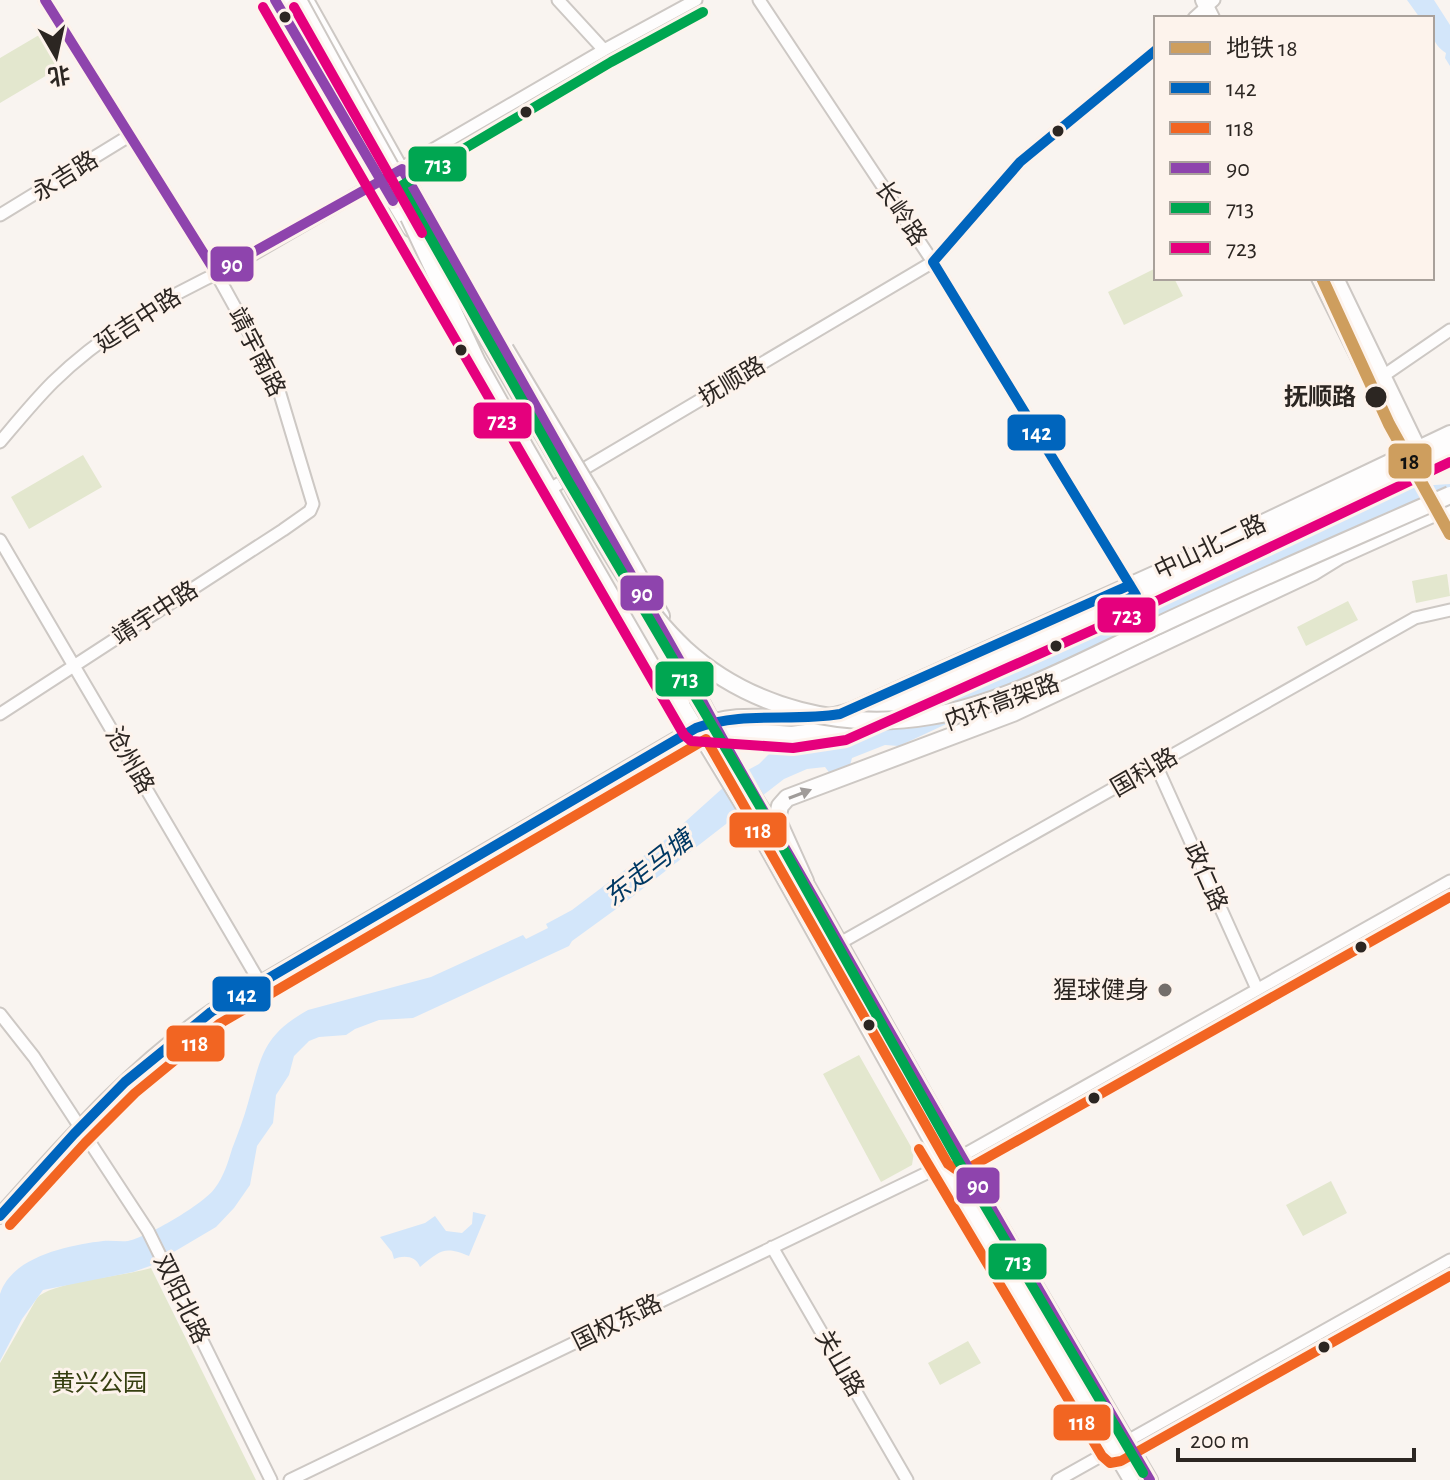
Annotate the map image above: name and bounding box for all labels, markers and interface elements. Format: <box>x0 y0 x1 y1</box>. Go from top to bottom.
unlabelled marker <box>277 9 293 25</box>
north arrow <box>16 16 96 96</box>
legend <box>1154 16 1434 280</box>
text: 地铁 18 <box>1226 35 1298 61</box>
text: 北 <box>46 62 72 88</box>
text: 142 <box>1226 77 1257 101</box>
unlabelled marker <box>518 104 534 120</box>
text: 118 <box>1226 117 1254 141</box>
unlabelled marker <box>1050 123 1066 139</box>
line badge: 713 <box>407 145 468 183</box>
street label: 永吉路 <box>28 146 102 206</box>
text: 713 <box>425 154 451 176</box>
text: 90 <box>1226 157 1250 181</box>
street label: 长岭路 <box>870 176 932 250</box>
text: 713 <box>1226 197 1254 221</box>
text: 723 <box>1226 237 1257 261</box>
line badge: 90 <box>209 245 255 283</box>
text: 90 <box>221 254 243 276</box>
street label: 延吉中路 <box>91 283 185 357</box>
street label: 靖宇南路 <box>224 303 290 401</box>
unlabelled marker <box>453 342 469 358</box>
street label: 抚顺路 <box>694 351 770 411</box>
place label: 抚顺路 <box>1284 384 1356 410</box>
marker: 抚顺路 <box>1363 384 1389 410</box>
line badge: 723 <box>472 401 533 440</box>
text: 723 <box>487 410 517 432</box>
line badge: 142 <box>1006 413 1067 452</box>
text: 142 <box>1022 422 1052 444</box>
line badge: 18 <box>1387 442 1433 480</box>
text: 18 <box>1401 451 1419 473</box>
street label: 中山北二路 <box>1150 510 1270 584</box>
line badge: 90 <box>619 574 665 612</box>
street label: 靖宇中路 <box>108 576 202 650</box>
text: 90 <box>631 583 653 605</box>
line badge: 723 <box>1096 596 1157 634</box>
text: 723 <box>1112 605 1142 627</box>
unlabelled marker <box>1048 638 1064 654</box>
line badge: 713 <box>654 660 715 698</box>
text: 713 <box>672 668 698 690</box>
street label: 内环高架路 <box>941 669 1063 735</box>
street label: 沧州路 <box>101 722 159 798</box>
street label: 国科路 <box>1106 743 1182 801</box>
one-way arrow <box>788 787 812 800</box>
line badge: 118 <box>728 811 788 849</box>
text: 118 <box>745 820 771 842</box>
water label: 东走马塘 <box>598 822 701 911</box>
street label: 政仁路 <box>1179 839 1233 915</box>
unlabelled marker <box>1353 939 1369 955</box>
line badge: 142 <box>211 975 272 1013</box>
place label: 猩球健身 <box>1053 977 1149 1003</box>
marker: 猩球健身 <box>1156 981 1174 999</box>
text: 142 <box>227 984 257 1006</box>
unlabelled marker <box>861 1017 877 1033</box>
line badge: 118 <box>165 1024 226 1063</box>
text: 118 <box>182 1033 208 1055</box>
unlabelled marker <box>1086 1090 1102 1106</box>
line badge: 90 <box>955 1166 1001 1205</box>
text: 90 <box>967 1175 989 1197</box>
line badge: 713 <box>987 1242 1048 1281</box>
street label: 双阳北路 <box>149 1250 215 1348</box>
text: 713 <box>1005 1251 1031 1273</box>
street label: 国权东路 <box>568 1289 666 1355</box>
street label: 关山路 <box>811 1325 869 1401</box>
unlabelled marker <box>1316 1339 1332 1355</box>
park label: 黄兴公园 <box>51 1370 147 1396</box>
line badge: 118 <box>1052 1403 1112 1442</box>
text: 118 <box>1069 1412 1095 1434</box>
scale bar <box>1178 1412 1414 1462</box>
text: 200 m <box>1190 1429 1249 1453</box>

